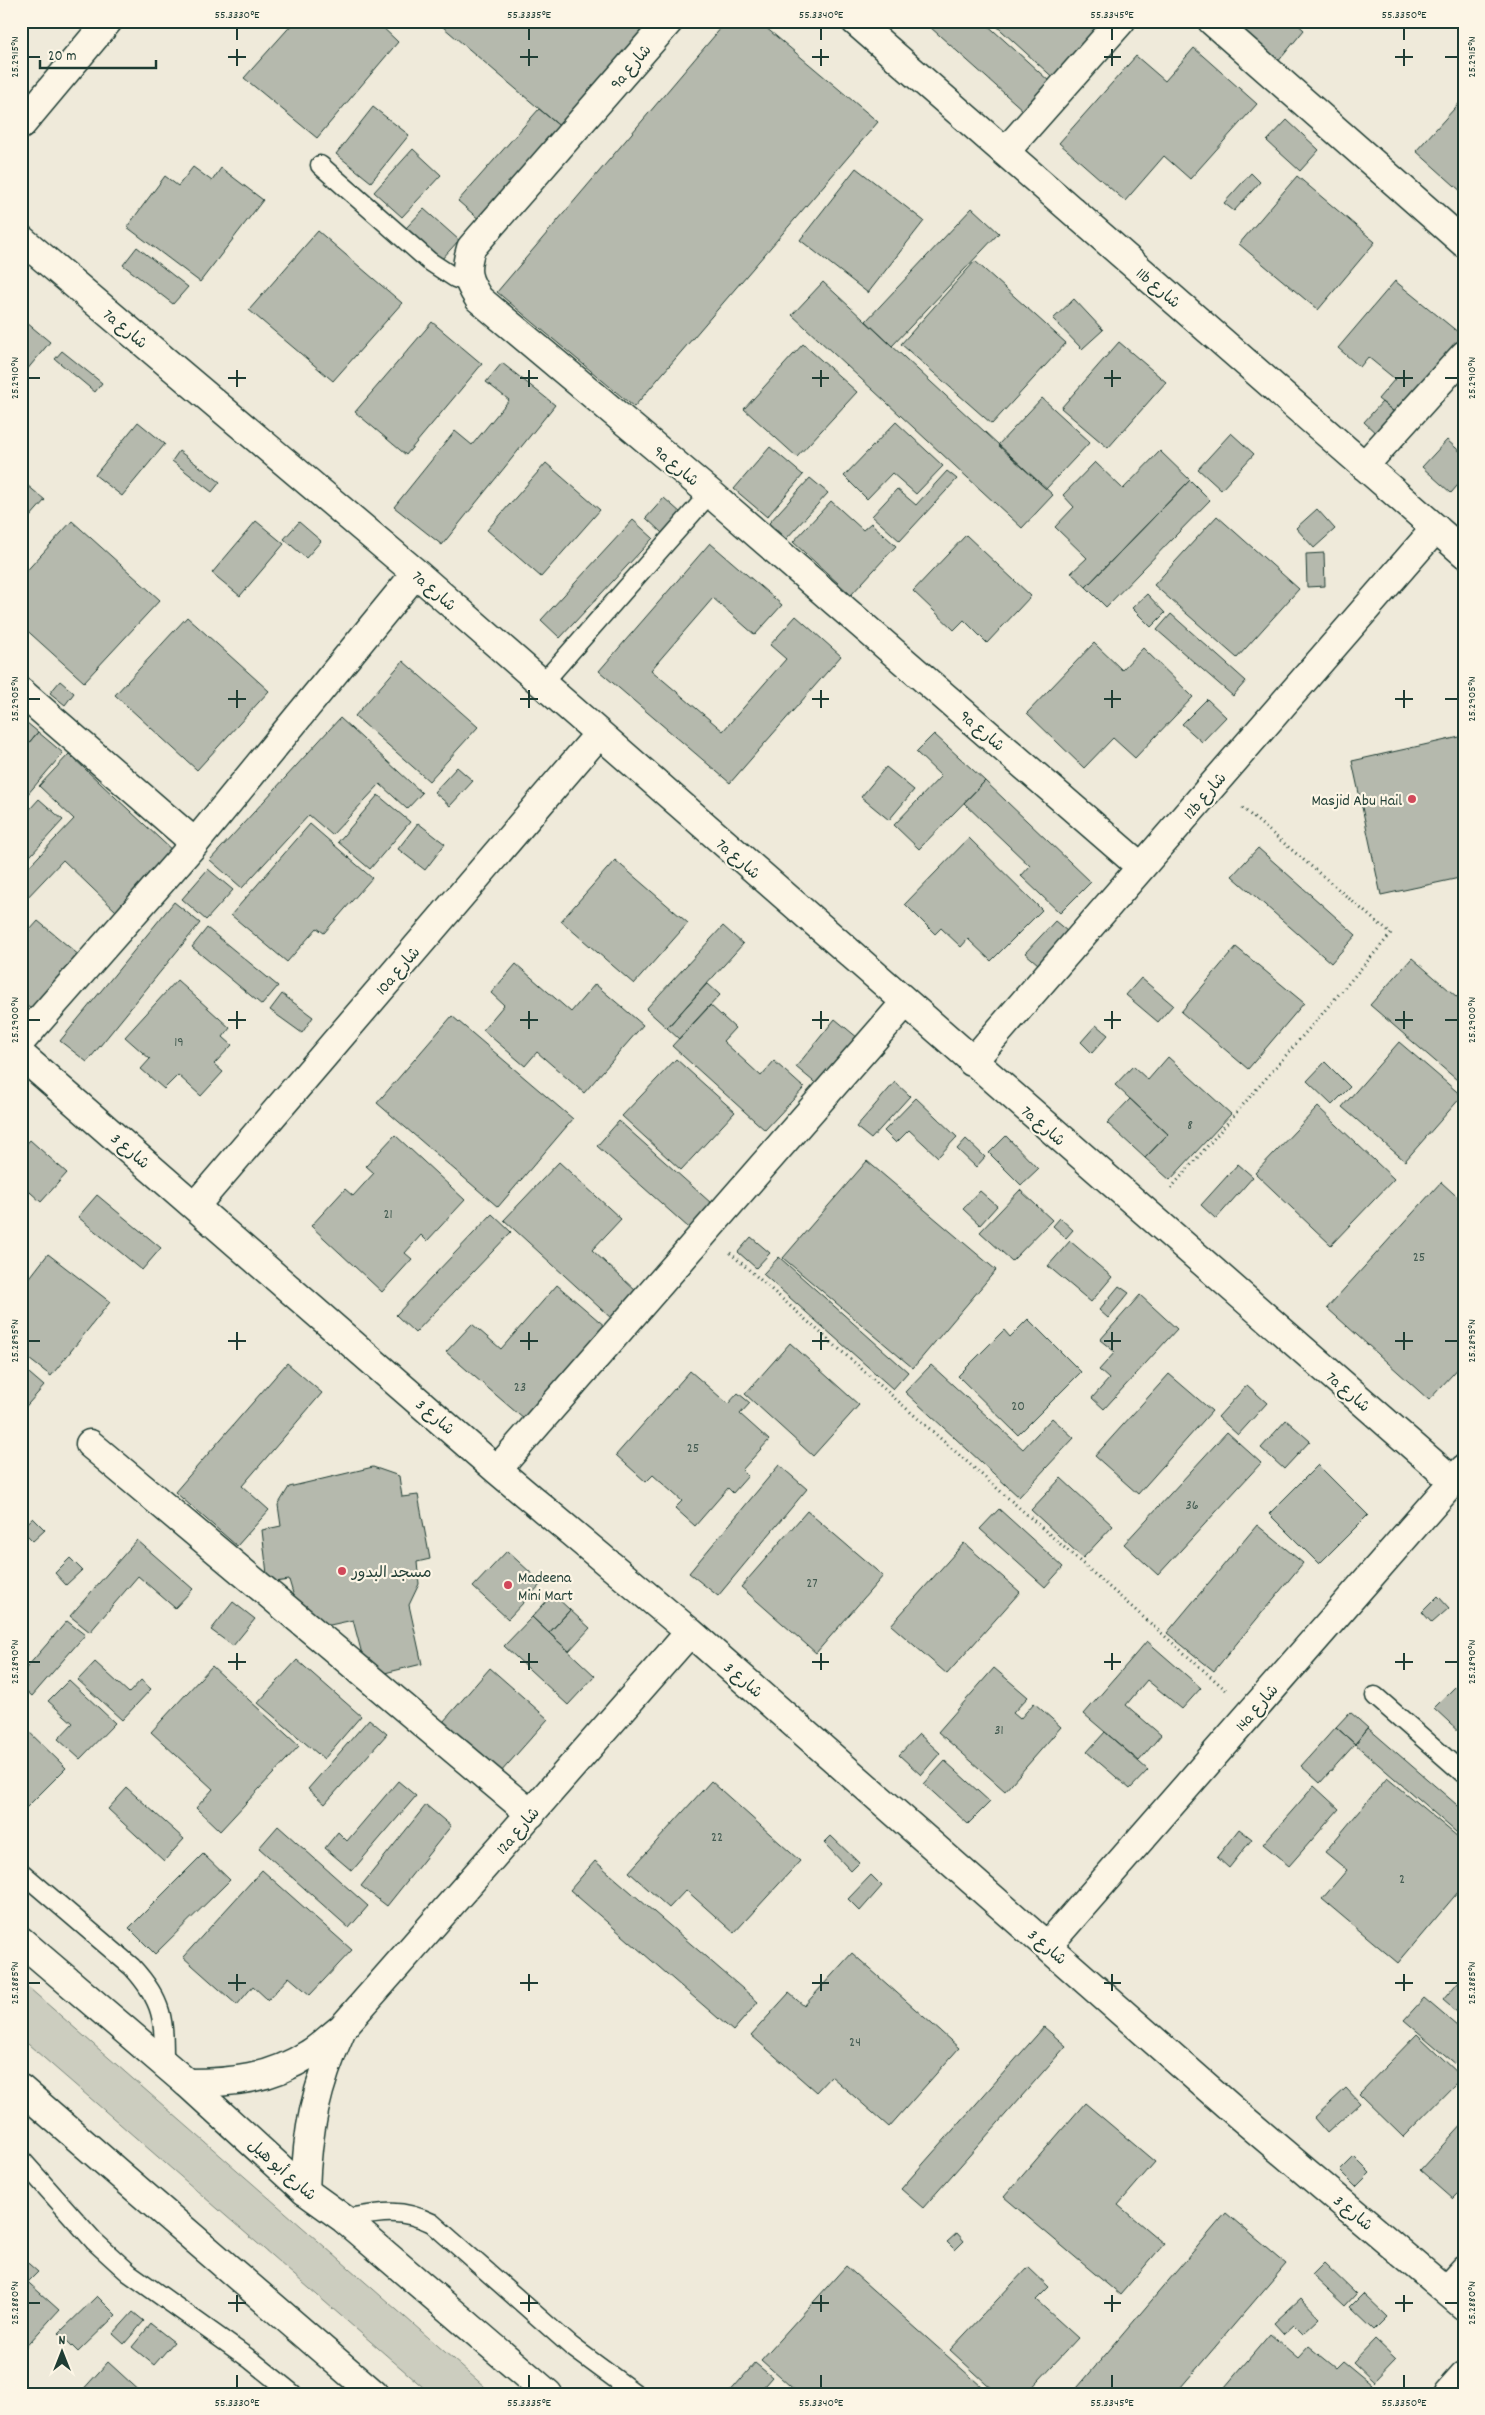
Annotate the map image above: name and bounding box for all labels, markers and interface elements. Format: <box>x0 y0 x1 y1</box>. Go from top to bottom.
text: 55.3330°E <box>215 7 260 24</box>
text: 55.3335°E <box>507 7 552 24</box>
text: 55.3340°E <box>799 7 844 24</box>
text: 55.3345°E <box>1090 7 1134 24</box>
text: 55.3350°E <box>1381 7 1427 24</box>
text: 25.2915°N <box>7 36 24 78</box>
text: 25.2915°N <box>1464 36 1481 78</box>
scale bar <box>40 38 156 70</box>
street label: 9a شارع <box>606 40 658 95</box>
text: 20 m <box>48 46 76 68</box>
street label: 11b شارع <box>1130 263 1185 315</box>
street label: 7a شارع <box>97 304 152 355</box>
text: 25.2910°N <box>7 357 24 399</box>
text: 25.2910°N <box>1464 357 1481 399</box>
street label: 9a شارع <box>648 441 703 493</box>
street label: 7a شارع <box>406 566 460 618</box>
text: 25.2905°N <box>7 676 24 722</box>
text: 25.2905°N <box>1464 676 1481 722</box>
street label: 9a شارع <box>954 706 1009 758</box>
street label: 12b شارع <box>1179 768 1233 825</box>
place label: Masjid Abu Hail <box>1311 790 1402 813</box>
marker: Masjid Abu Hail <box>1406 793 1418 805</box>
street label: 7a شارع <box>710 834 764 886</box>
street label: 10a شارع <box>371 942 427 1001</box>
text: 25.2900°N <box>7 997 24 1043</box>
text: 25.2900°N <box>1464 997 1481 1043</box>
house number: 19 <box>174 1033 184 1053</box>
street label: 7a شارع <box>1015 1101 1069 1153</box>
house number: 8 <box>1187 1116 1193 1136</box>
street label: شارع 3 <box>105 1128 154 1175</box>
house number: 21 <box>383 1205 393 1225</box>
house number: 25 <box>1413 1248 1425 1268</box>
text: 25.2895°N <box>7 1319 24 1363</box>
text: 25.2895°N <box>1464 1319 1481 1363</box>
street label: 7a شارع <box>1320 1367 1374 1419</box>
house number: 23 <box>514 1378 526 1398</box>
street label: شارع 3 <box>410 1394 459 1441</box>
house number: 20 <box>1011 1397 1025 1417</box>
house number: 25 <box>687 1439 699 1459</box>
house number: 36 <box>1185 1496 1199 1516</box>
place label: مسجد البدور <box>350 1562 432 1585</box>
marker: مسجد البدور <box>336 1565 348 1577</box>
place label: Madeena Mini Mart <box>518 1567 573 1608</box>
house number: 27 <box>806 1574 818 1594</box>
marker: Madeena Mini Mart <box>502 1579 514 1591</box>
text: 25.2890°N <box>7 1640 24 1684</box>
text: 25.2890°N <box>1464 1640 1481 1684</box>
street label: شارع 3 <box>718 1657 767 1704</box>
street label: 14a شارع <box>1231 1680 1285 1737</box>
house number: 31 <box>994 1721 1004 1741</box>
street label: 12a شارع <box>492 1803 546 1860</box>
house number: 22 <box>711 1828 723 1848</box>
house number: 2 <box>1399 1870 1405 1890</box>
street label: شارع 3 <box>1022 1924 1071 1971</box>
text: 25.2885°N <box>7 1961 24 2005</box>
text: 25.2885°N <box>1464 1961 1481 2005</box>
house number: 24 <box>849 2033 861 2053</box>
street label: شارع أبو هيل <box>242 2135 321 2207</box>
street label: شارع 3 <box>1328 2191 1377 2237</box>
text: 25.2880°N <box>7 2281 24 2325</box>
text: 25.2880°N <box>1464 2281 1481 2325</box>
north arrow <box>38 2328 88 2378</box>
text: N <box>59 2331 66 2351</box>
text: 55.3330°E <box>215 2395 260 2412</box>
text: 55.3335°E <box>507 2395 552 2412</box>
text: 55.3340°E <box>799 2395 844 2412</box>
text: 55.3345°E <box>1090 2395 1134 2412</box>
text: 55.3350°E <box>1381 2395 1427 2412</box>

